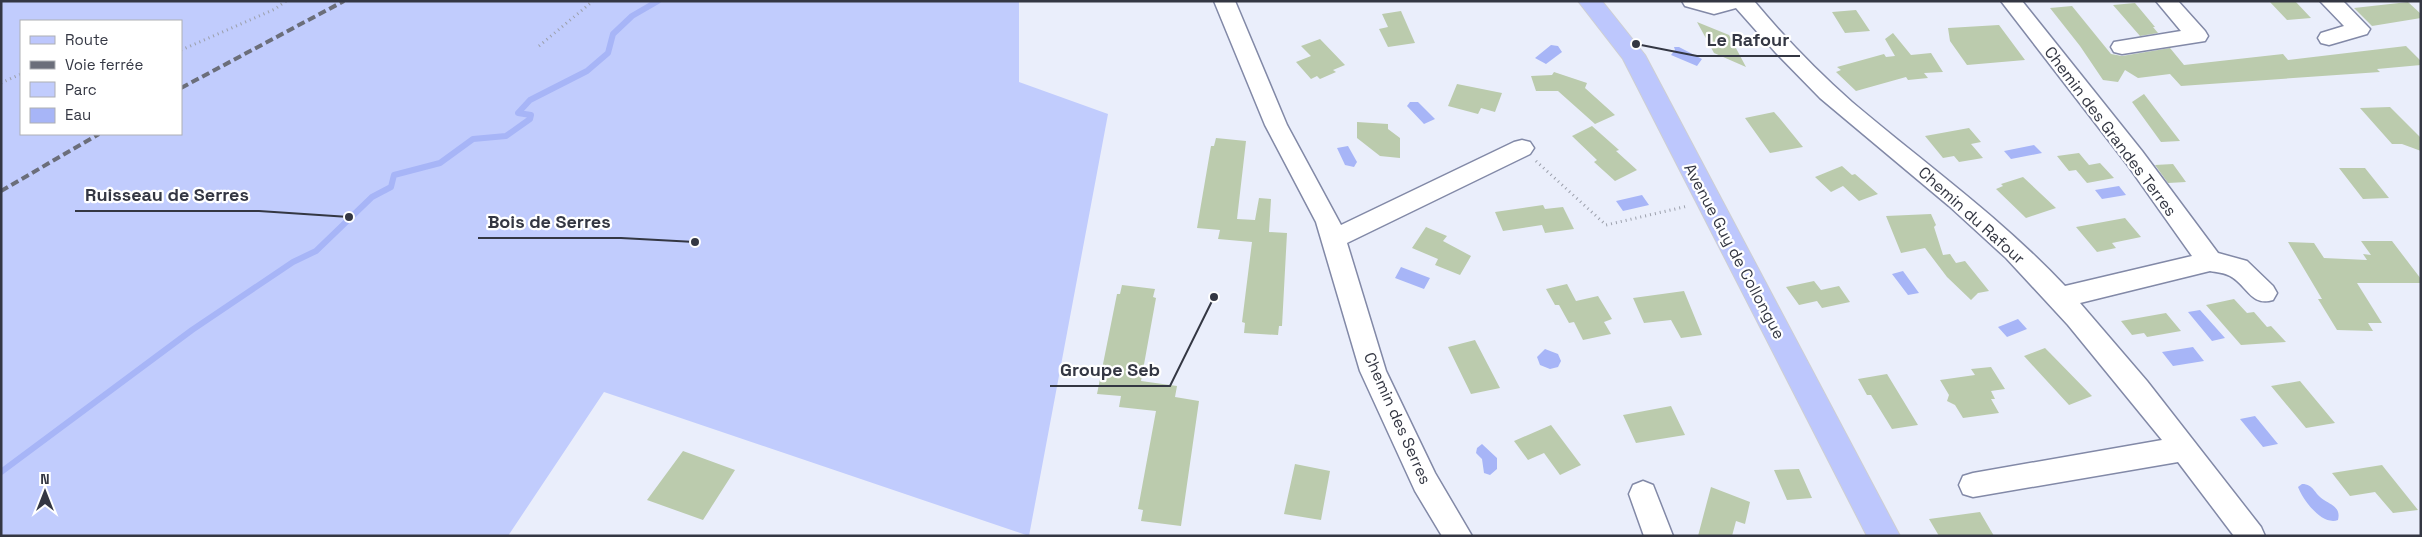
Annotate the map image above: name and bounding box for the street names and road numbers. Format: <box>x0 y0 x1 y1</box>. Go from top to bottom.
street label: Chemin des Grandes Terres <box>2040 42 2181 221</box>
street label: Avenue Guy de Collongue <box>1679 160 1790 343</box>
street label: Chemin du Rafour <box>1914 162 2029 269</box>
street label: Chemin des Serres <box>1359 349 1436 488</box>

